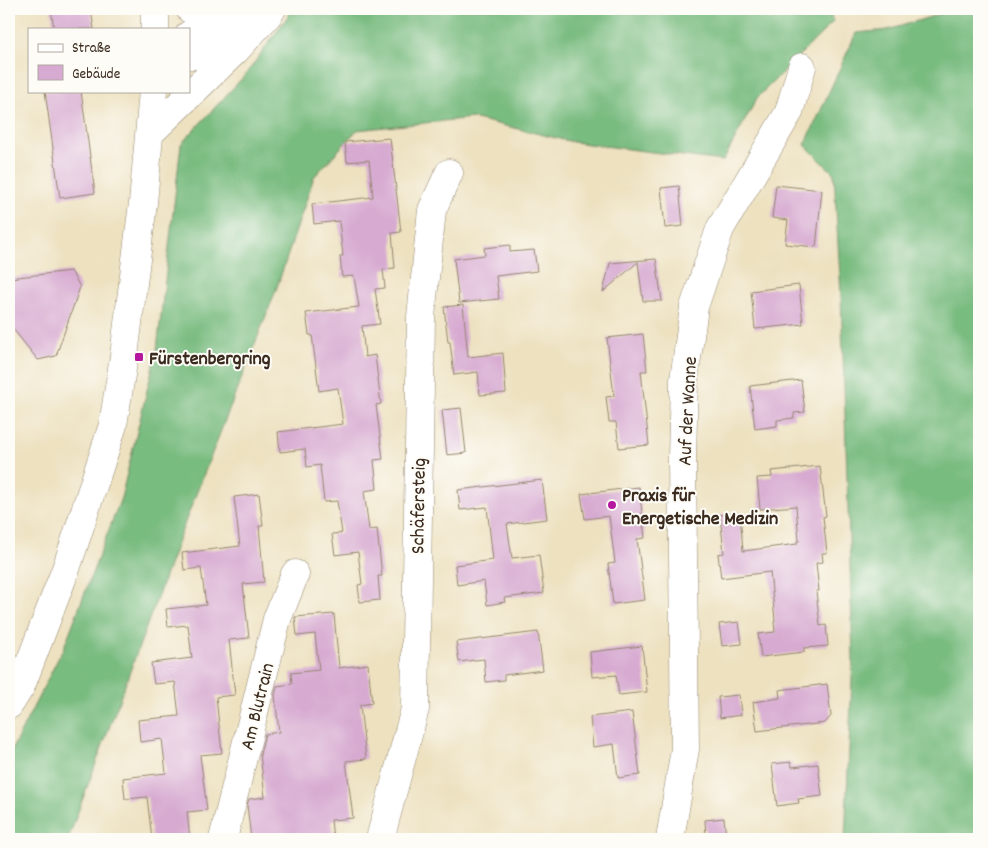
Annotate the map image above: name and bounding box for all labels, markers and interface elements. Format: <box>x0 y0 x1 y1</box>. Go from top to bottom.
legend <box>28 28 190 92</box>
text: Straße <box>72 38 111 60</box>
text: Gebäude <box>72 64 121 86</box>
place label: Fürstenbergring <box>149 346 271 374</box>
marker: Fürstenbergring <box>133 351 145 363</box>
street label: Auf der Wanne <box>672 356 706 467</box>
street label: Schäfersteig <box>405 458 435 554</box>
place label: Praxis für Energetische Medizin <box>622 483 778 534</box>
marker: Praxis für Energetische Medizin <box>606 499 618 511</box>
street label: Am Blutrain <box>235 660 283 753</box>

